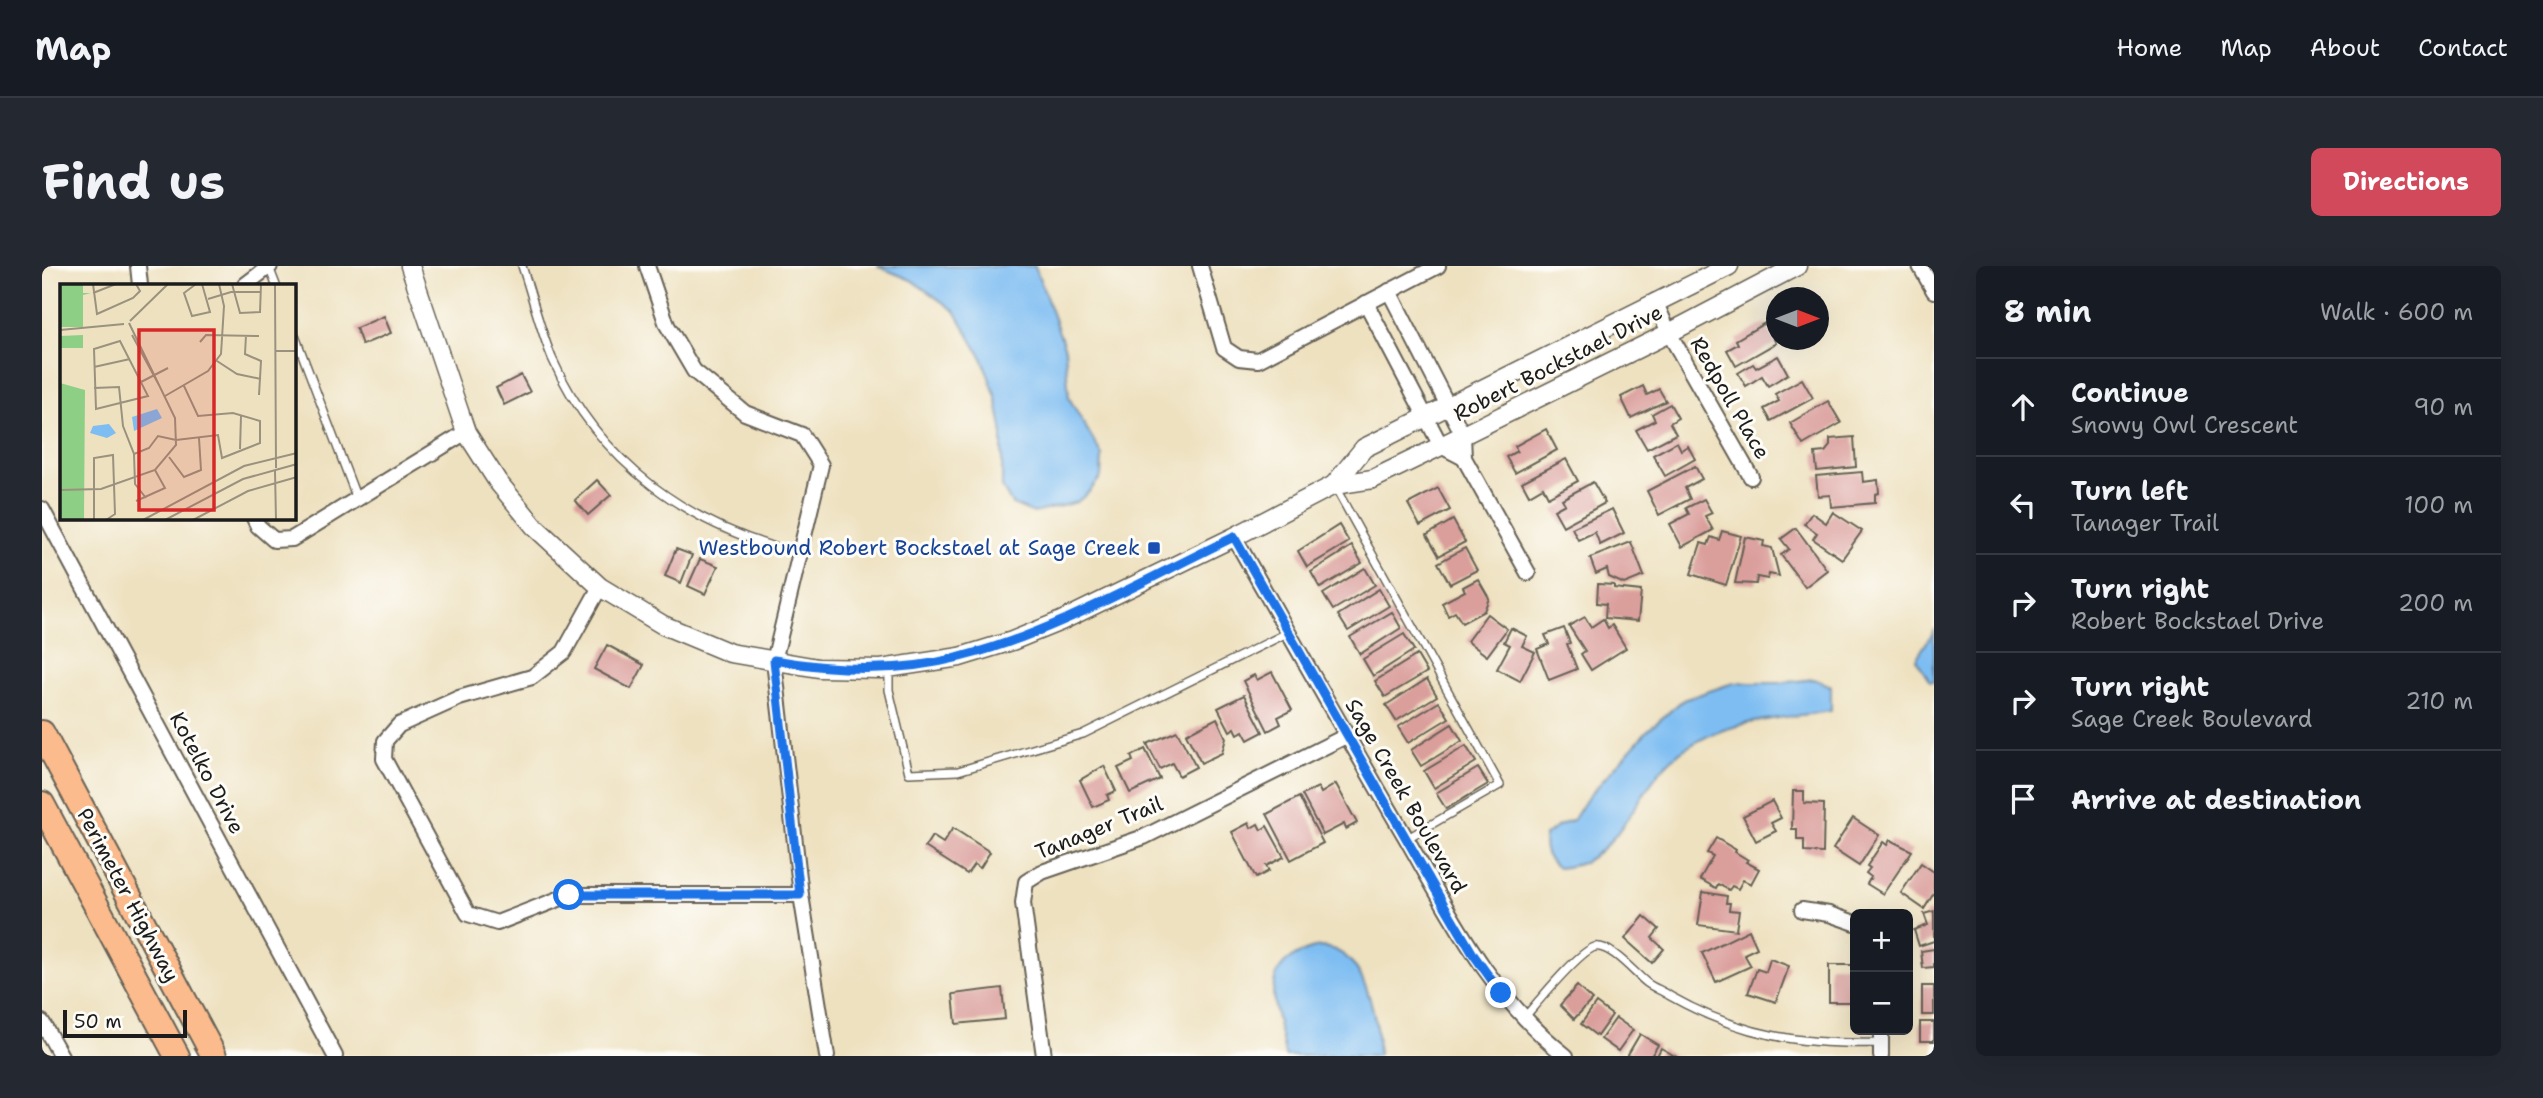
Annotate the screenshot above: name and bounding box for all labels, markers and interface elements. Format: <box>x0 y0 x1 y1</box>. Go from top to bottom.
text: Map <box>35 26 111 71</box>
text: Home <box>2116 32 2182 64</box>
text: Map <box>2220 32 2272 64</box>
text: About <box>2310 32 2380 64</box>
text: Contact <box>2418 32 2508 64</box>
button: Directions <box>2311 148 2501 216</box>
text: Find us <box>42 149 225 215</box>
inset map <box>60 284 296 520</box>
north arrow <box>1766 287 1829 350</box>
text: 8 min <box>2004 291 2091 332</box>
text: Walk · 600 m <box>2320 297 2473 327</box>
street label: Robert Bockstael Drive <box>1449 298 1667 428</box>
street label: Redpoll Place <box>1684 332 1776 464</box>
text: Continue <box>2071 375 2189 410</box>
icon: ahead <box>2004 388 2042 426</box>
text: 90 m <box>2413 392 2473 422</box>
text: Snowy Owl Crescent <box>2071 410 2298 440</box>
text: Turn left <box>2071 473 2188 508</box>
icon: left <box>2004 486 2042 524</box>
text: 100 m <box>2404 490 2473 520</box>
text: Tanager Trail <box>2071 508 2219 538</box>
place label: Westbound Robert Bockstael at Sage Creek <box>698 534 1140 562</box>
marker: Westbound Robert Bockstael at Sage Creek <box>1146 540 1162 556</box>
text: Turn right <box>2071 571 2209 606</box>
icon: right <box>2004 584 2042 622</box>
text: 200 m <box>2398 588 2473 618</box>
text: Robert Bockstael Drive <box>2071 606 2324 636</box>
text: Turn right <box>2071 669 2209 704</box>
icon: right <box>2004 682 2042 720</box>
text: 210 m <box>2405 686 2473 716</box>
street label: Sage Creek Boulevard <box>1339 694 1473 898</box>
text: Sage Creek Boulevard <box>2071 704 2312 734</box>
street label: Kotelko Drive <box>163 707 251 839</box>
icon: arrive <box>2004 780 2042 818</box>
text: Arrive at destination <box>2071 782 2361 817</box>
street label: Tanager Trail <box>1031 789 1168 866</box>
street label: Perimeter Highway <box>70 803 186 987</box>
route start <box>553 879 584 910</box>
map controls <box>1850 909 1913 1035</box>
button: + <box>1850 909 1913 972</box>
button: − <box>1850 972 1913 1035</box>
route end <box>1485 977 1516 1008</box>
scale bar <box>63 1007 187 1039</box>
text: 50 m <box>74 1009 122 1034</box>

